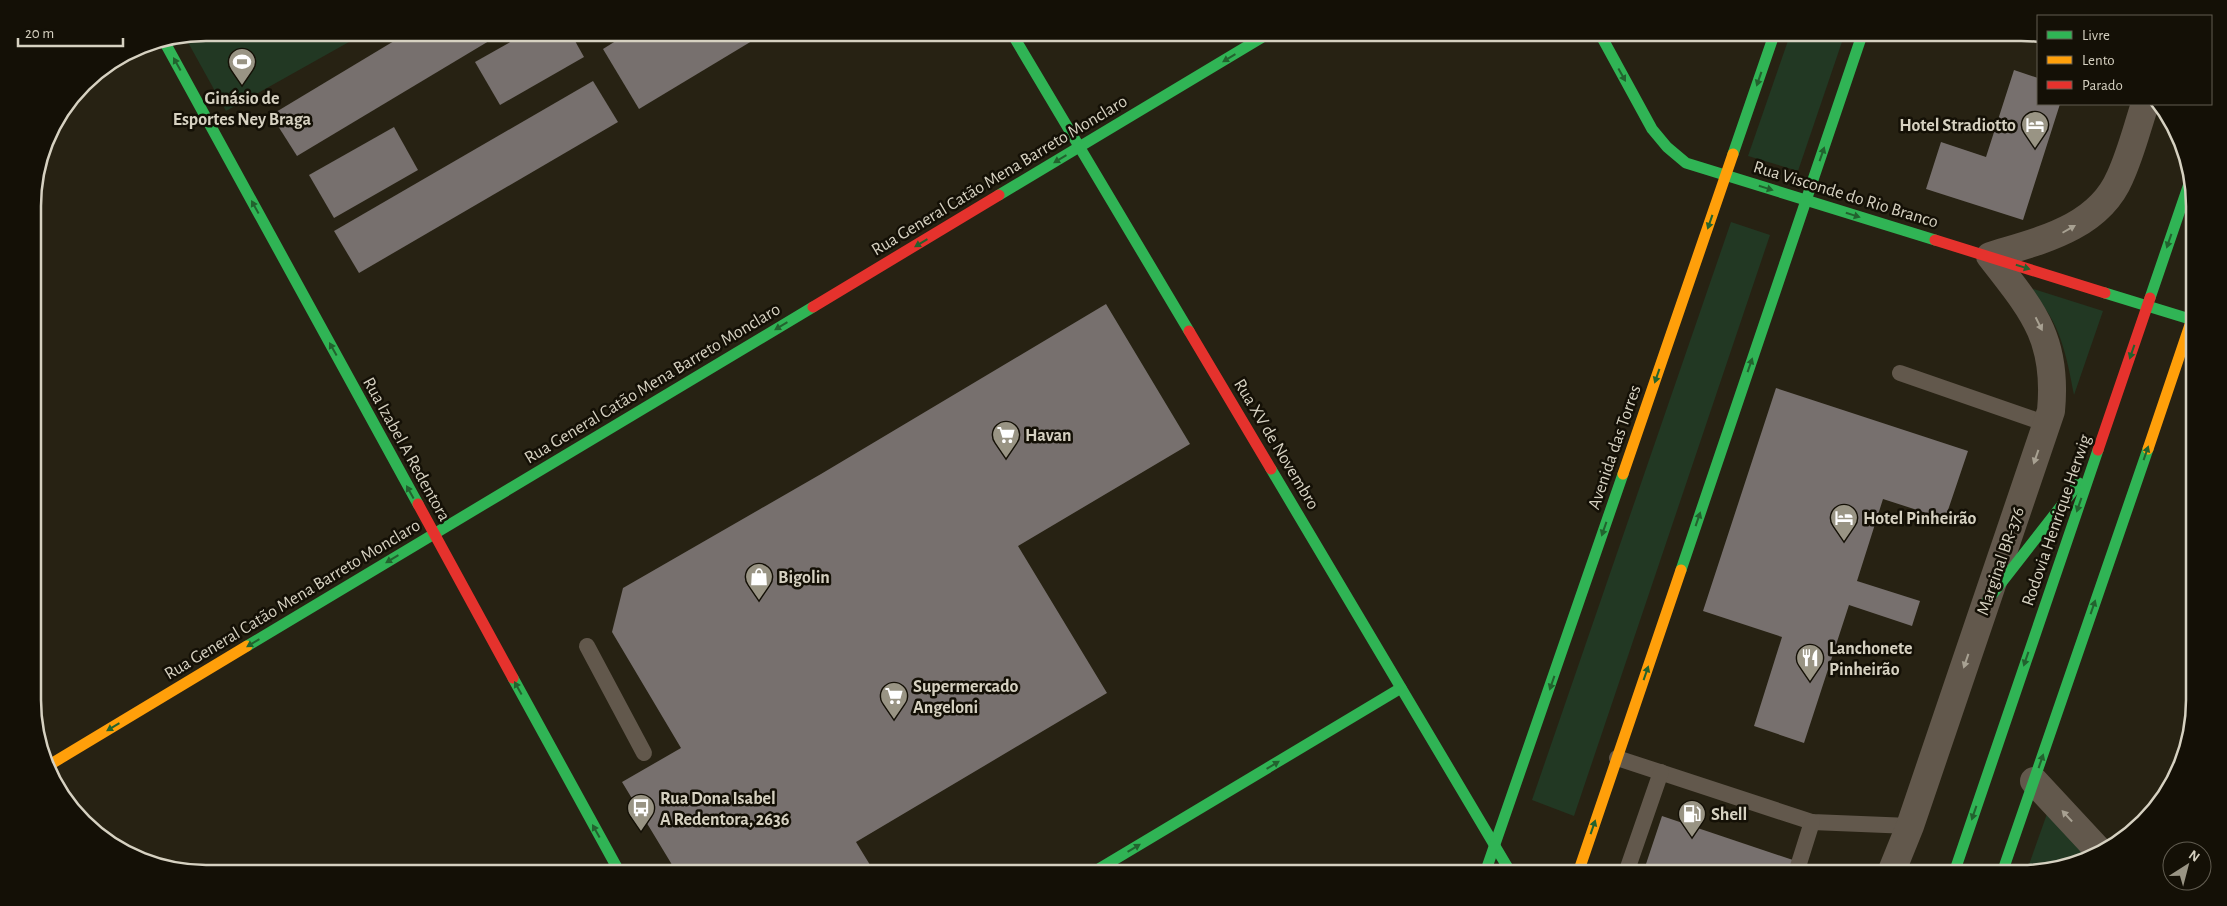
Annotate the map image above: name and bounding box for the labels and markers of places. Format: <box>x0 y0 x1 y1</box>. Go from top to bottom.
sports icon: Ginásio de Esportes Ney Braga <box>227 47 257 86</box>
place label: Ginásio de Esportes Ney Braga <box>173 90 312 129</box>
hotel icon: Hotel Stradiotto <box>2020 110 2050 149</box>
place label: Hotel Stradiotto <box>1899 117 2016 135</box>
supermarket icon: Havan <box>991 420 1021 459</box>
place label: Havan <box>1025 427 1072 445</box>
hotel icon: Hotel Pinheirão <box>1829 503 1859 542</box>
place label: Hotel Pinheirão <box>1863 510 1977 528</box>
shop icon: Bigolin <box>744 562 774 601</box>
place label: Bigolin <box>778 569 830 587</box>
place label: Lanchonete Pinheirão <box>1829 640 1913 679</box>
restaurant icon: Lanchonete Pinheirão <box>1795 643 1825 682</box>
place label: Supermercado Angeloni <box>913 678 1019 717</box>
supermarket icon: Supermercado Angeloni <box>879 681 909 720</box>
place label: Rua Dona Isabel A Redentora, 2636 <box>660 790 790 829</box>
bus stop icon: Rua Dona Isabel A Redentora, 2636 <box>626 793 656 832</box>
fuel station icon: Shell <box>1677 799 1707 838</box>
place label: Shell <box>1711 806 1747 824</box>

